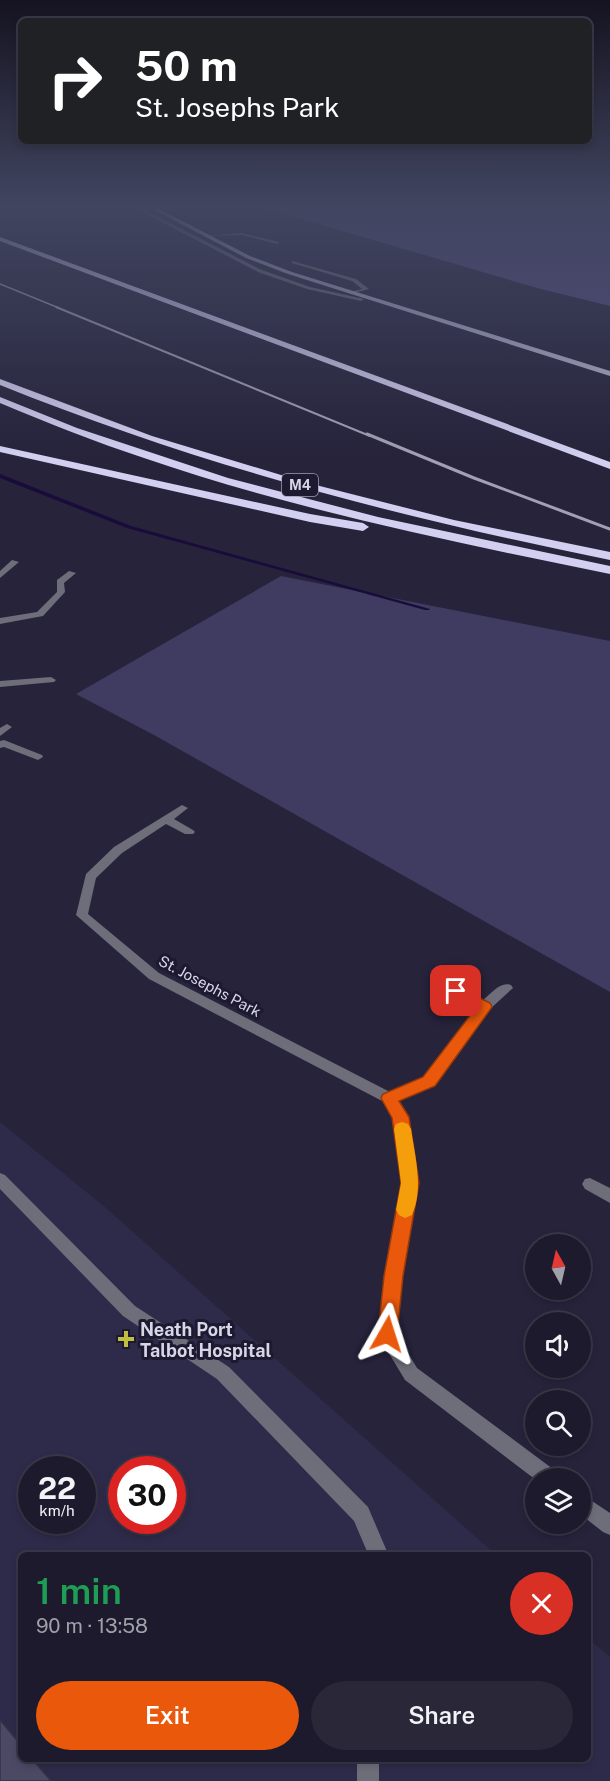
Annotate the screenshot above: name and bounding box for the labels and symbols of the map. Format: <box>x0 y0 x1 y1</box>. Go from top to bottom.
road number: M4 <box>282 474 318 496</box>
street label: St. Josephs Park <box>156 952 264 1020</box>
pin <box>430 965 481 1016</box>
north arrow <box>525 1234 591 1300</box>
position arrow <box>355 1302 419 1366</box>
place label: Neath Port Talbot Hospital <box>140 1319 271 1361</box>
marker: Neath Port Talbot Hospital <box>117 1330 135 1348</box>
speed limit sign: 30 <box>108 1456 186 1534</box>

